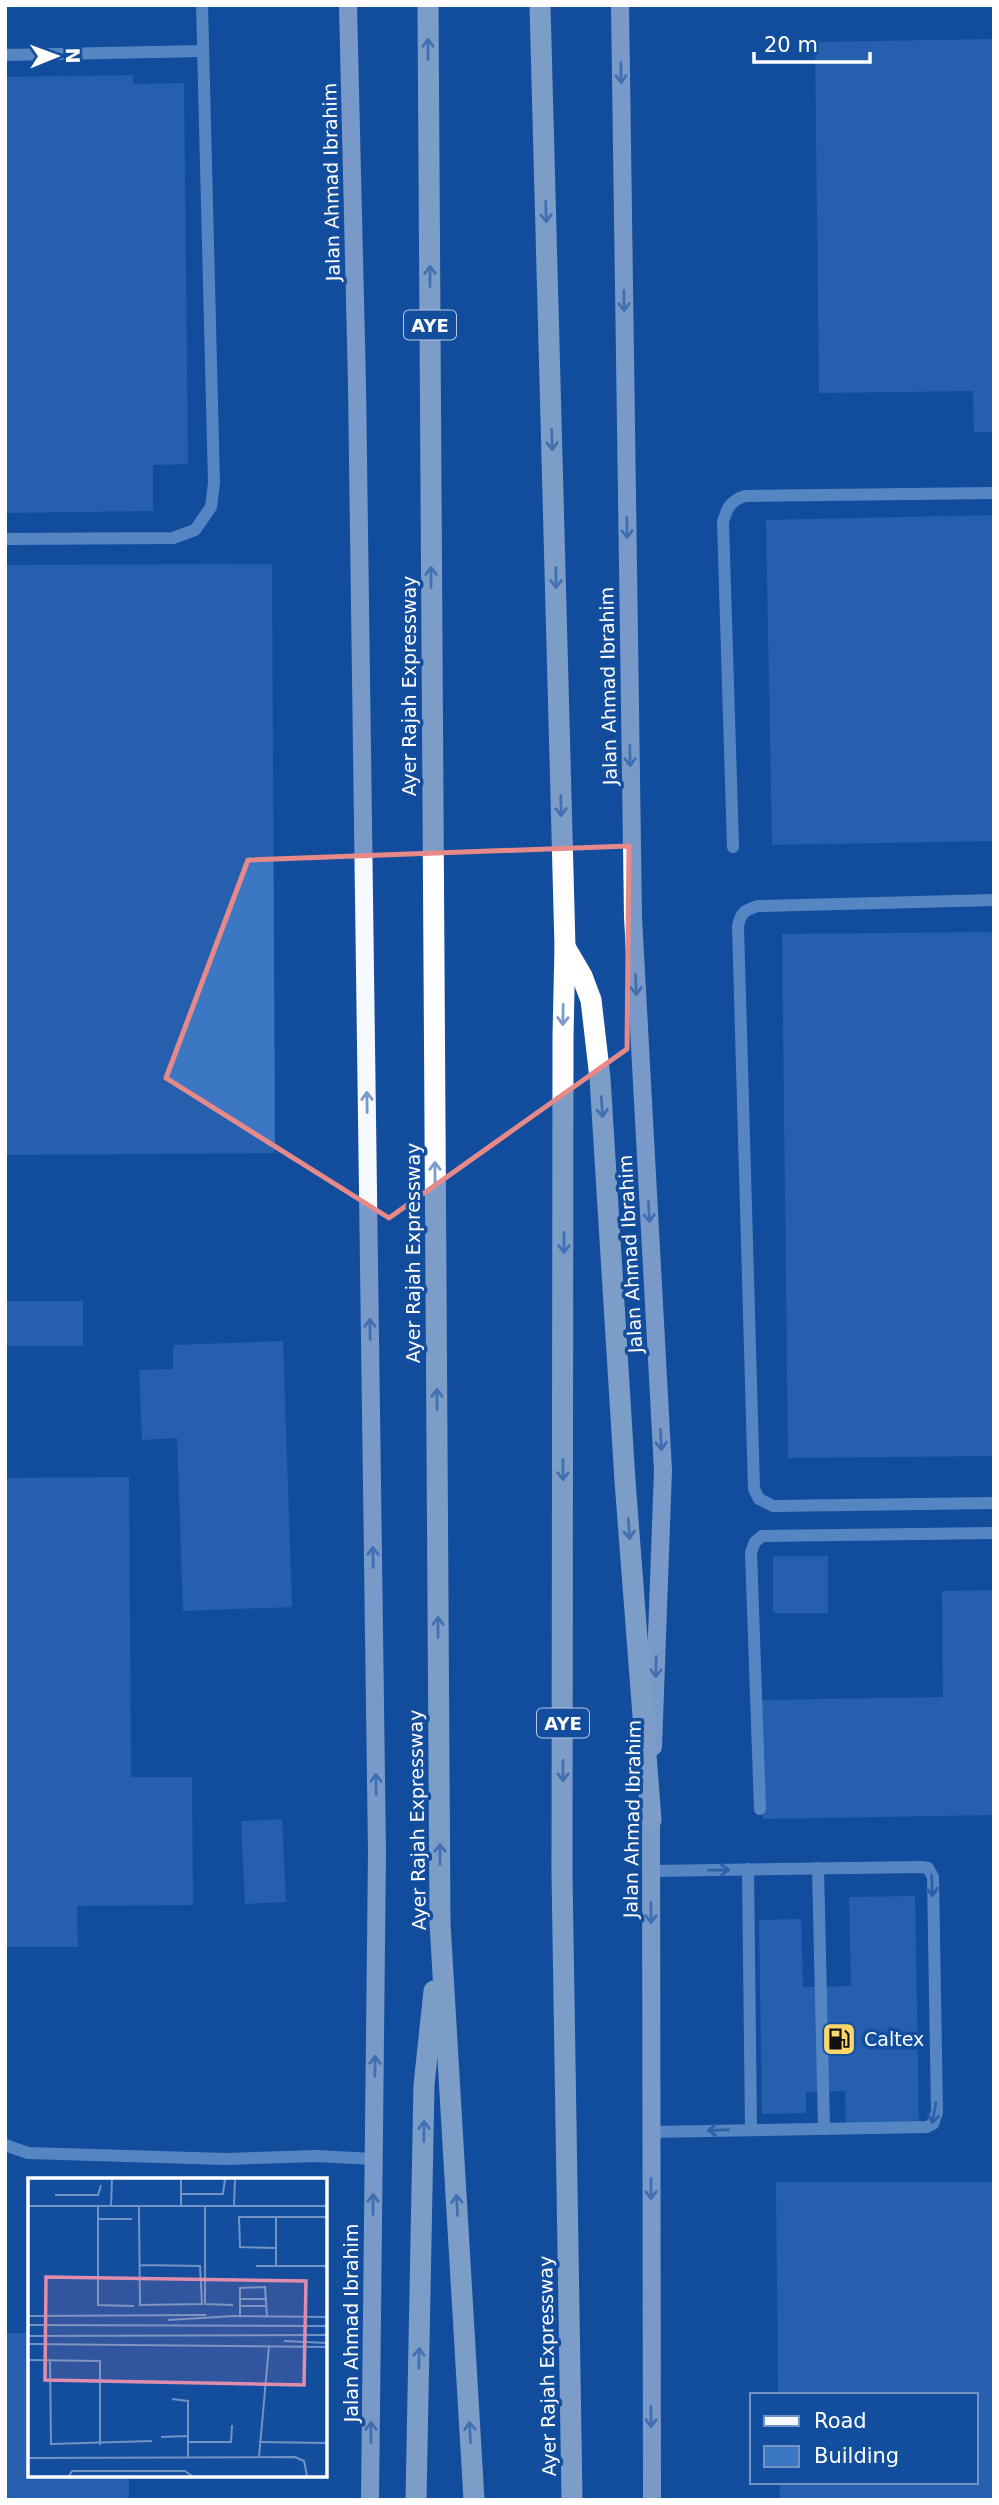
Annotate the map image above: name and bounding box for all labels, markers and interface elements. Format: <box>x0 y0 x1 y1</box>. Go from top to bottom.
north arrow <box>21 21 91 91</box>
scale bar <box>754 21 870 65</box>
text: 20 m <box>764 33 818 57</box>
one-way arrow <box>421 38 435 61</box>
text: N <box>62 48 84 64</box>
one-way arrow <box>614 62 628 85</box>
street label: Jalan Ahmad Ibrahim <box>318 83 344 282</box>
one-way arrow <box>539 200 552 223</box>
one-way arrow <box>423 265 436 288</box>
one-way arrow <box>617 289 631 312</box>
road number: AYE <box>404 310 456 340</box>
one-way arrow <box>546 428 559 451</box>
one-way arrow <box>620 517 634 540</box>
one-way arrow <box>425 566 438 589</box>
one-way arrow <box>549 566 563 589</box>
street label: Ayer Rajah Expressway <box>398 576 420 796</box>
street label: Jalan Ahmad Ibrahim <box>595 587 621 786</box>
one-way arrow <box>624 744 637 767</box>
one-way arrow <box>555 794 568 817</box>
one-way arrow <box>630 973 643 996</box>
one-way arrow <box>556 1004 570 1027</box>
one-way arrow <box>360 1090 374 1113</box>
one-way arrow <box>596 1095 609 1117</box>
street label: Ayer Rajah Expressway <box>402 1143 424 1363</box>
street label: Jalan Ahmad Ibrahim <box>614 1154 646 1355</box>
one-way arrow <box>428 1161 442 1184</box>
one-way arrow <box>642 1201 655 1224</box>
one-way arrow <box>557 1231 571 1254</box>
one-way arrow <box>363 1318 377 1341</box>
one-way arrow <box>430 1388 444 1411</box>
one-way arrow <box>655 1428 668 1450</box>
one-way arrow <box>556 1459 570 1482</box>
one-way arrow <box>623 1517 636 1540</box>
one-way arrow <box>366 1545 380 1568</box>
one-way arrow <box>431 1616 445 1639</box>
one-way arrow <box>649 1655 663 1678</box>
road number: AYE <box>537 1708 589 1738</box>
street label: Ayer Rajah Expressway <box>404 1710 430 1930</box>
street label: Jalan Ahmad Ibrahim <box>619 1720 645 1919</box>
one-way arrow <box>556 1760 570 1783</box>
one-way arrow <box>369 1773 383 1796</box>
one-way arrow <box>433 1843 447 1866</box>
one-way arrow <box>708 1863 731 1876</box>
one-way arrow <box>926 1874 939 1897</box>
one-way arrow <box>644 1901 658 1924</box>
fuel station icon: Caltex <box>820 2020 858 2058</box>
place label: Caltex <box>864 2028 924 2050</box>
one-way arrow <box>368 2055 381 2078</box>
one-way arrow <box>927 2101 940 2123</box>
one-way arrow <box>417 2119 430 2142</box>
one-way arrow <box>706 2124 729 2137</box>
one-way arrow <box>644 2177 658 2200</box>
inset map <box>28 2178 327 2477</box>
one-way arrow <box>366 2193 380 2216</box>
one-way arrow <box>450 2193 463 2216</box>
street label: Jalan Ahmad Ibrahim <box>340 2224 362 2423</box>
street label: Ayer Rajah Expressway <box>534 2256 560 2476</box>
one-way arrow <box>412 2347 426 2370</box>
legend <box>750 2393 978 2484</box>
one-way arrow <box>644 2405 658 2428</box>
text: Road <box>814 2409 867 2433</box>
one-way arrow <box>364 2420 378 2443</box>
one-way arrow <box>463 2421 476 2443</box>
text: Building <box>814 2444 899 2468</box>

